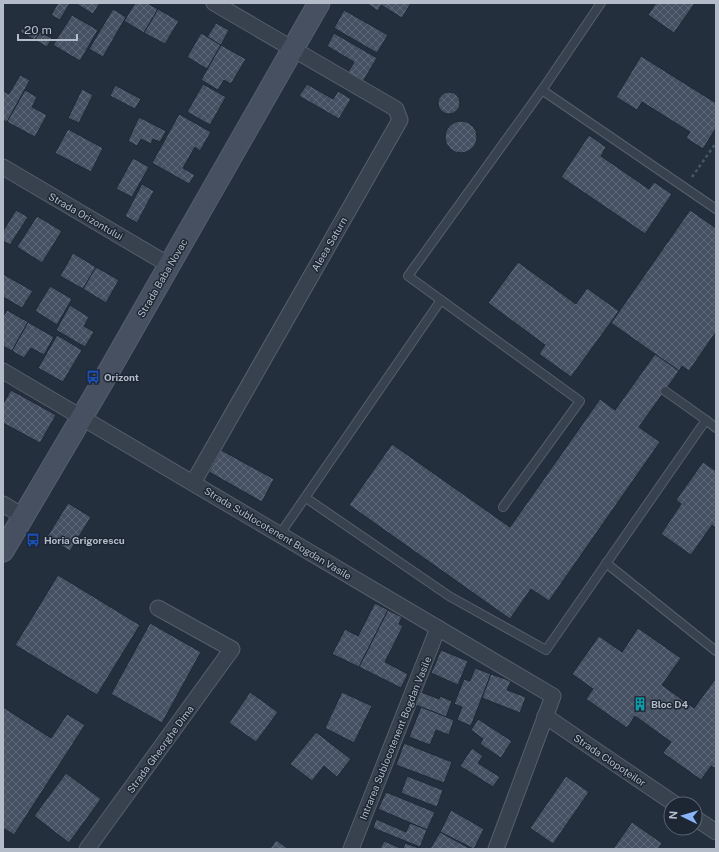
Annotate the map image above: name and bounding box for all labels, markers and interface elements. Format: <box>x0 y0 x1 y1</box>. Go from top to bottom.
scale bar <box>18 16 77 42</box>
text: 20 m <box>24 23 52 37</box>
street label: Strada Orizontului <box>47 190 125 242</box>
street label: Aleea Saturn <box>309 215 349 273</box>
street label: Strada Baba Novac <box>135 237 189 319</box>
bus stop icon: Orizont <box>85 369 101 385</box>
place label: Orizont <box>104 371 139 383</box>
street label: Strada Sublocotenent Bogdan Vasile <box>202 484 354 582</box>
bus stop icon: Horia Grigorescu <box>25 532 41 548</box>
place label: Horia Grigorescu <box>44 534 125 546</box>
street label: Intrarea Sublocotenent Bogdan Vasile <box>357 654 433 821</box>
building icon: Bloc D4 <box>632 696 648 712</box>
place label: Bloc D4 <box>651 698 688 710</box>
street label: Strada Gheorghe Dima <box>124 703 196 795</box>
street label: Strada Clopoțeilor <box>572 731 648 789</box>
north arrow <box>663 796 703 836</box>
text: N <box>667 810 679 820</box>

